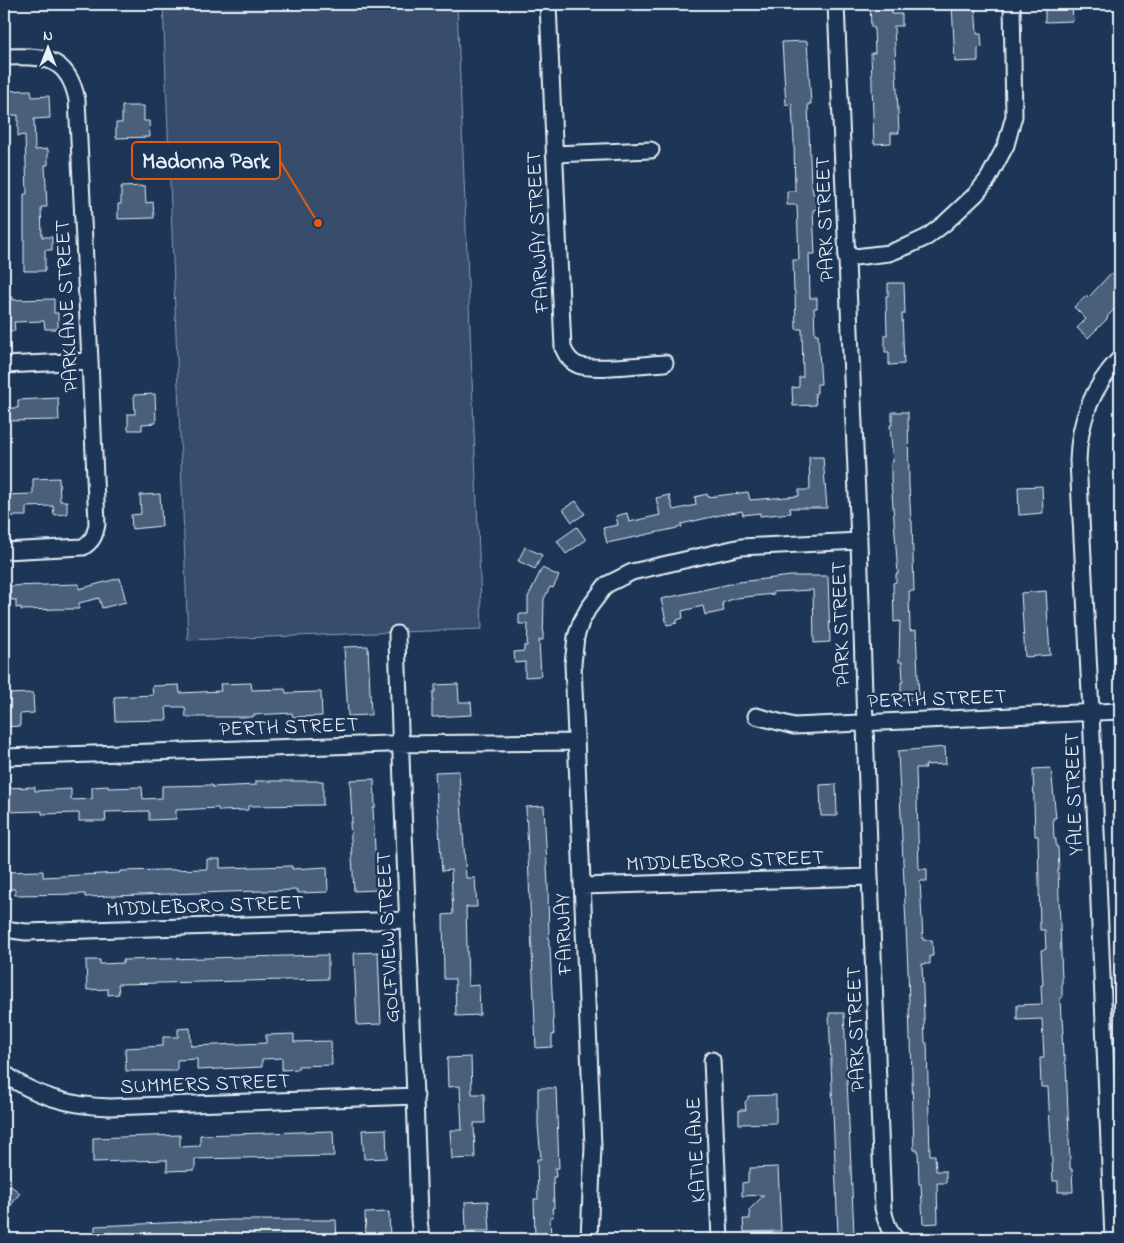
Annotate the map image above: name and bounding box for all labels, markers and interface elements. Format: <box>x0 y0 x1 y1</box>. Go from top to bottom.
north arrow <box>22 22 72 72</box>
text: N <box>43 26 53 47</box>
callout: Madonna Park <box>132 142 280 179</box>
text: Madonna Park <box>142 147 271 179</box>
street label: FAIRWAY STREET <box>520 150 558 314</box>
street label: PARK STREET <box>809 156 843 282</box>
street label: PARKLANE STREET <box>48 219 88 393</box>
street label: PARK STREET <box>825 561 859 687</box>
street label: PERTH STREET <box>867 683 1007 717</box>
street label: PERTH STREET <box>219 711 359 745</box>
street label: YALE STREET <box>1058 732 1092 856</box>
street label: MIDDLEBORO STREET <box>625 844 825 880</box>
street label: GOLFVIEW STREET <box>370 851 408 1023</box>
street label: MIDDLEBORO STREET <box>105 889 305 925</box>
street label: FAIRWAY <box>549 892 581 976</box>
street label: PARK STREET <box>840 966 874 1092</box>
street label: SUMMERS STREET <box>120 1067 291 1103</box>
street label: KATIE LANE <box>679 1096 715 1203</box>

